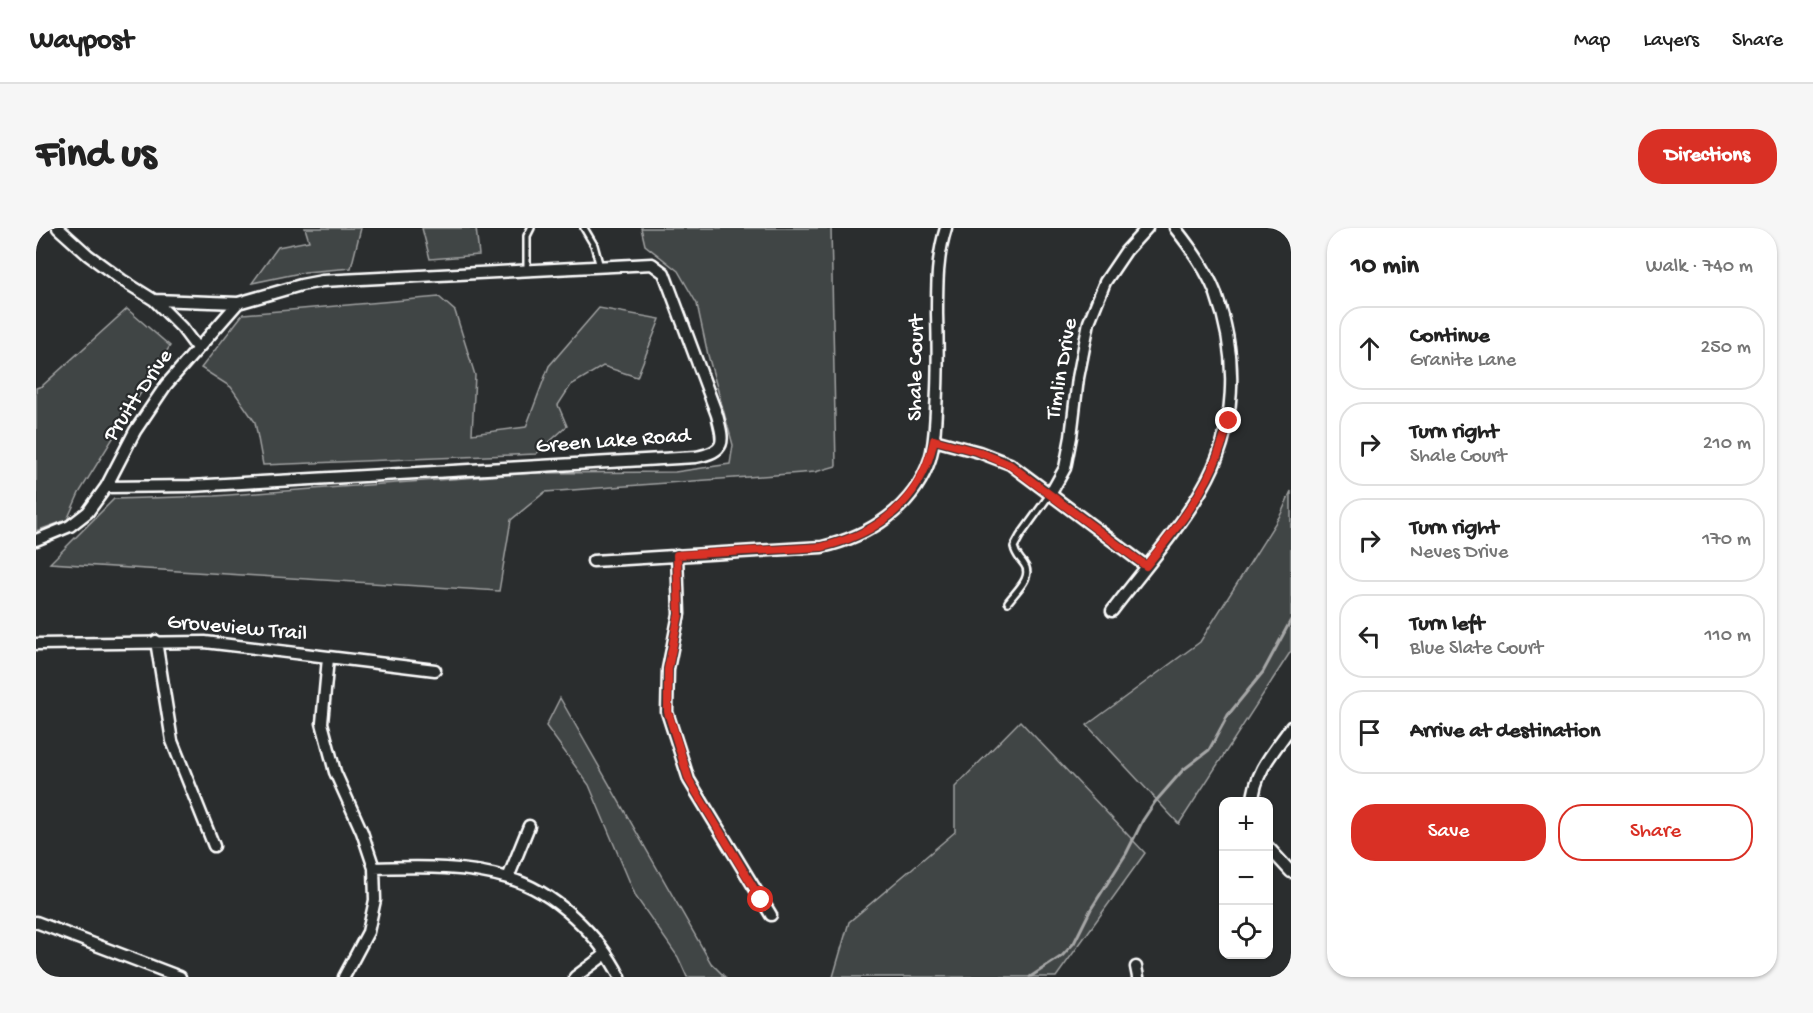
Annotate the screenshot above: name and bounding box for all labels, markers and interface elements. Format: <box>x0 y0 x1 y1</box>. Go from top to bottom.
text: Waypost <box>30 25 133 58</box>
text: Map <box>1574 29 1610 54</box>
text: Layers <box>1643 29 1699 54</box>
text: Share <box>1732 29 1783 54</box>
button: Directions <box>1638 129 1777 184</box>
text: Find us <box>36 132 156 181</box>
text: 10 min <box>1351 252 1419 283</box>
text: Walk · 740 m <box>1646 256 1753 279</box>
street label: Shale Court <box>903 313 931 421</box>
street label: Timlin Drive <box>1041 316 1085 423</box>
text: Continue <box>1410 324 1490 350</box>
icon: ahead <box>1353 332 1386 365</box>
text: 250 m <box>1700 337 1751 360</box>
street label: Pruitt Drive <box>98 344 180 448</box>
text: Granite Lane <box>1410 350 1516 373</box>
route end <box>1215 407 1241 433</box>
text: Turn right <box>1410 420 1498 446</box>
street label: Green Lake Road <box>535 423 693 460</box>
icon: right <box>1353 428 1386 461</box>
text: 210 m <box>1703 433 1751 456</box>
text: Shale Court <box>1410 446 1506 469</box>
text: Turn right <box>1410 516 1498 542</box>
icon: right <box>1353 524 1386 557</box>
text: 170 m <box>1702 529 1751 552</box>
text: Neves Drive <box>1410 542 1508 565</box>
street label: Groveview Trail <box>166 610 308 648</box>
text: Turn left <box>1410 612 1484 638</box>
icon: left <box>1353 620 1386 653</box>
text: 110 m <box>1705 625 1751 648</box>
text: Blue Slate Court <box>1410 638 1543 661</box>
icon: arrive <box>1353 716 1386 749</box>
text: Arrive at destination <box>1410 719 1600 745</box>
map controls <box>1219 797 1273 959</box>
button: + <box>1219 797 1273 851</box>
button: Save <box>1351 804 1546 861</box>
button: Share <box>1558 804 1753 861</box>
button: − <box>1219 851 1273 905</box>
route start <box>747 886 773 912</box>
button: locate <box>1219 905 1273 959</box>

